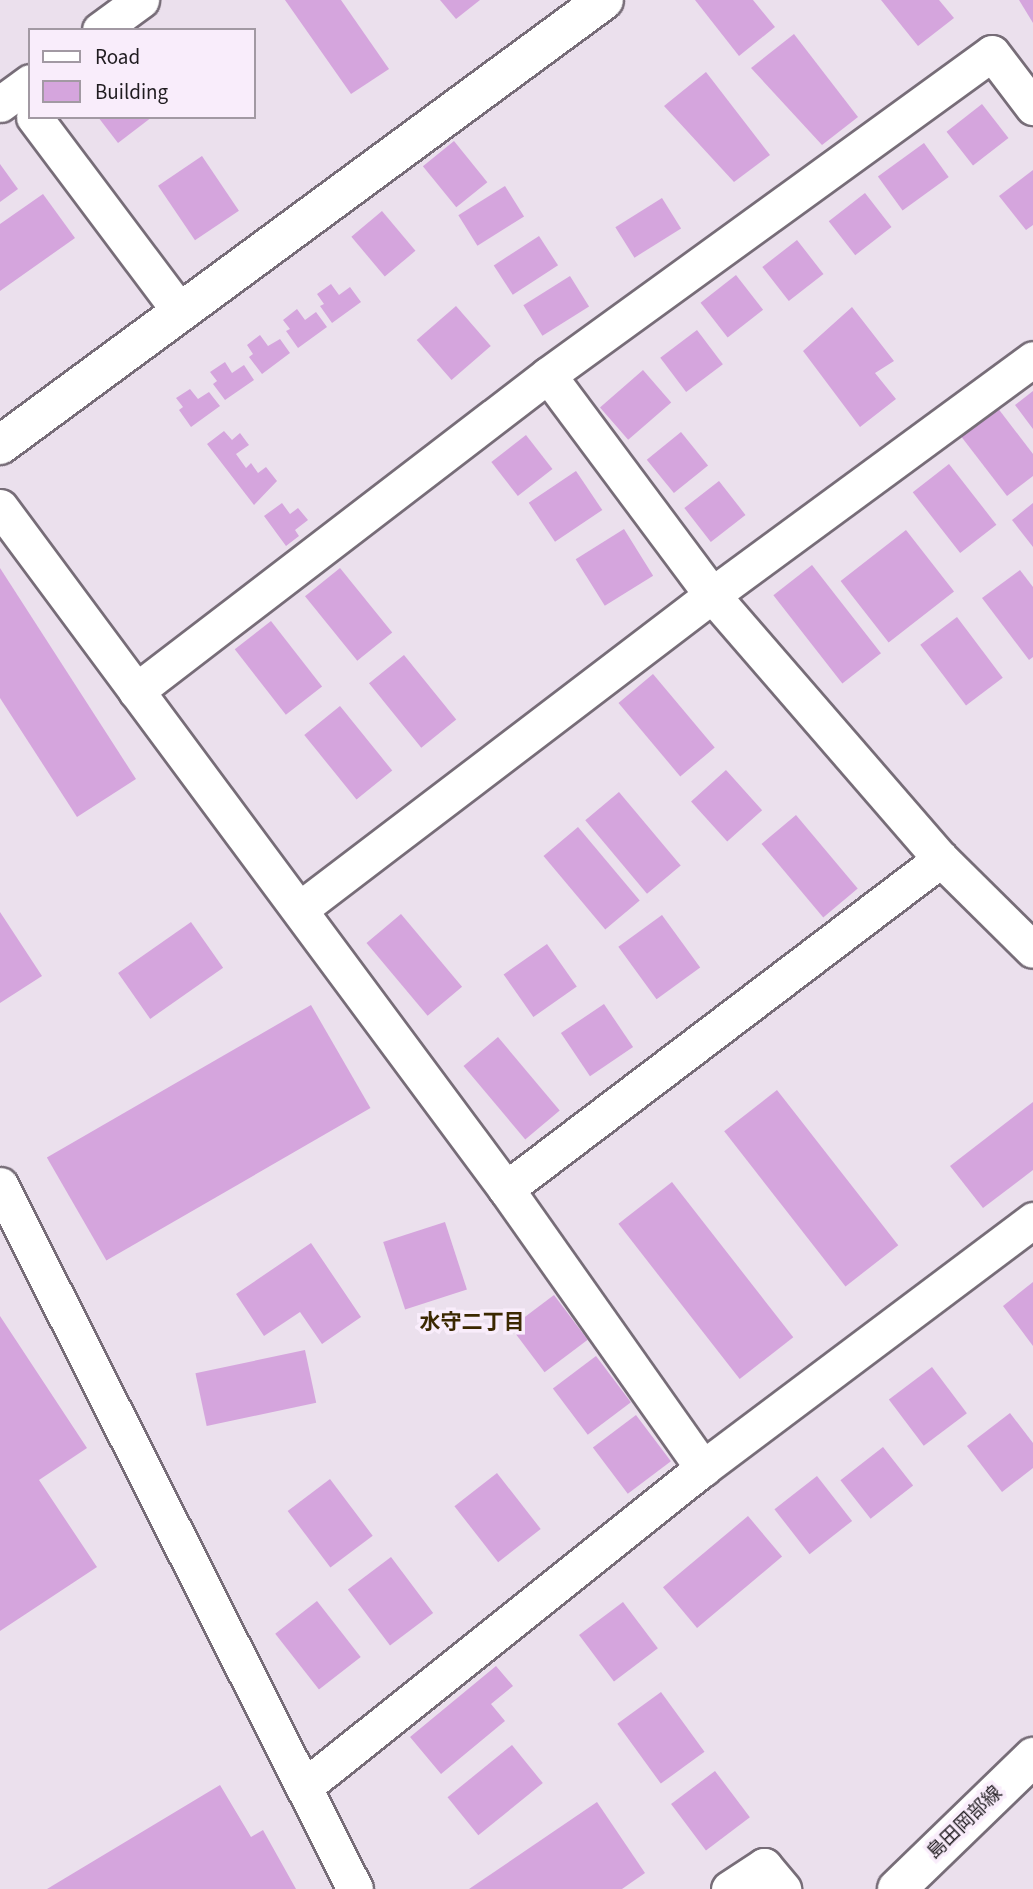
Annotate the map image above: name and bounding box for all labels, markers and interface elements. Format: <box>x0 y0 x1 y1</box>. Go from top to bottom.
legend <box>28 28 256 119</box>
text: Road <box>95 42 140 72</box>
text: Building <box>95 77 168 107</box>
district label: 水守二丁目 <box>420 1309 524 1335</box>
street label: 島田岡部線 <box>923 1782 1007 1864</box>

